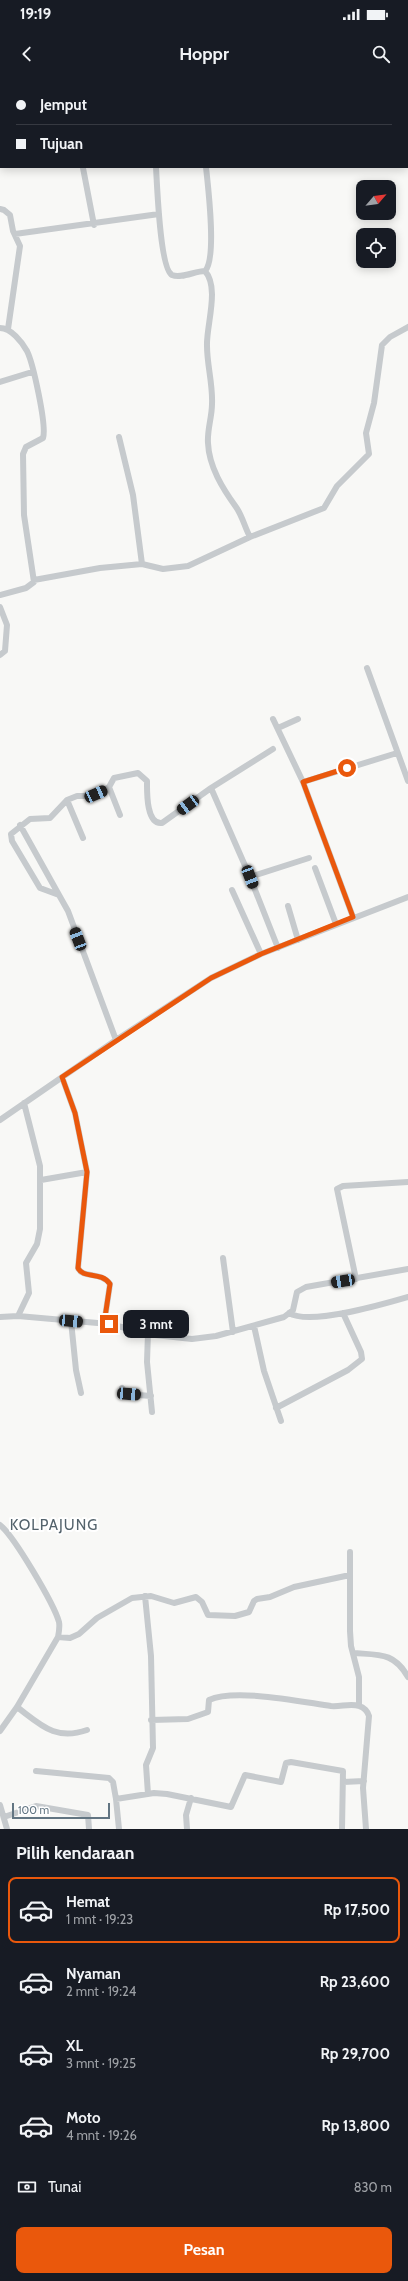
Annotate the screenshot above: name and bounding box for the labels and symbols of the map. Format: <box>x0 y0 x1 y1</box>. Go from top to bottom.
north arrow <box>356 180 396 220</box>
route start <box>338 759 356 777</box>
car <box>83 784 109 804</box>
car <box>175 793 201 817</box>
car <box>240 864 260 890</box>
car <box>68 926 88 952</box>
car <box>330 1273 356 1289</box>
callout: 3 mnt <box>123 1310 189 1338</box>
car <box>59 1314 83 1328</box>
route end <box>100 1315 118 1333</box>
car <box>117 1387 141 1401</box>
district label: KOLPAJUNG <box>10 1516 98 1534</box>
scale bar <box>12 1801 110 1820</box>

